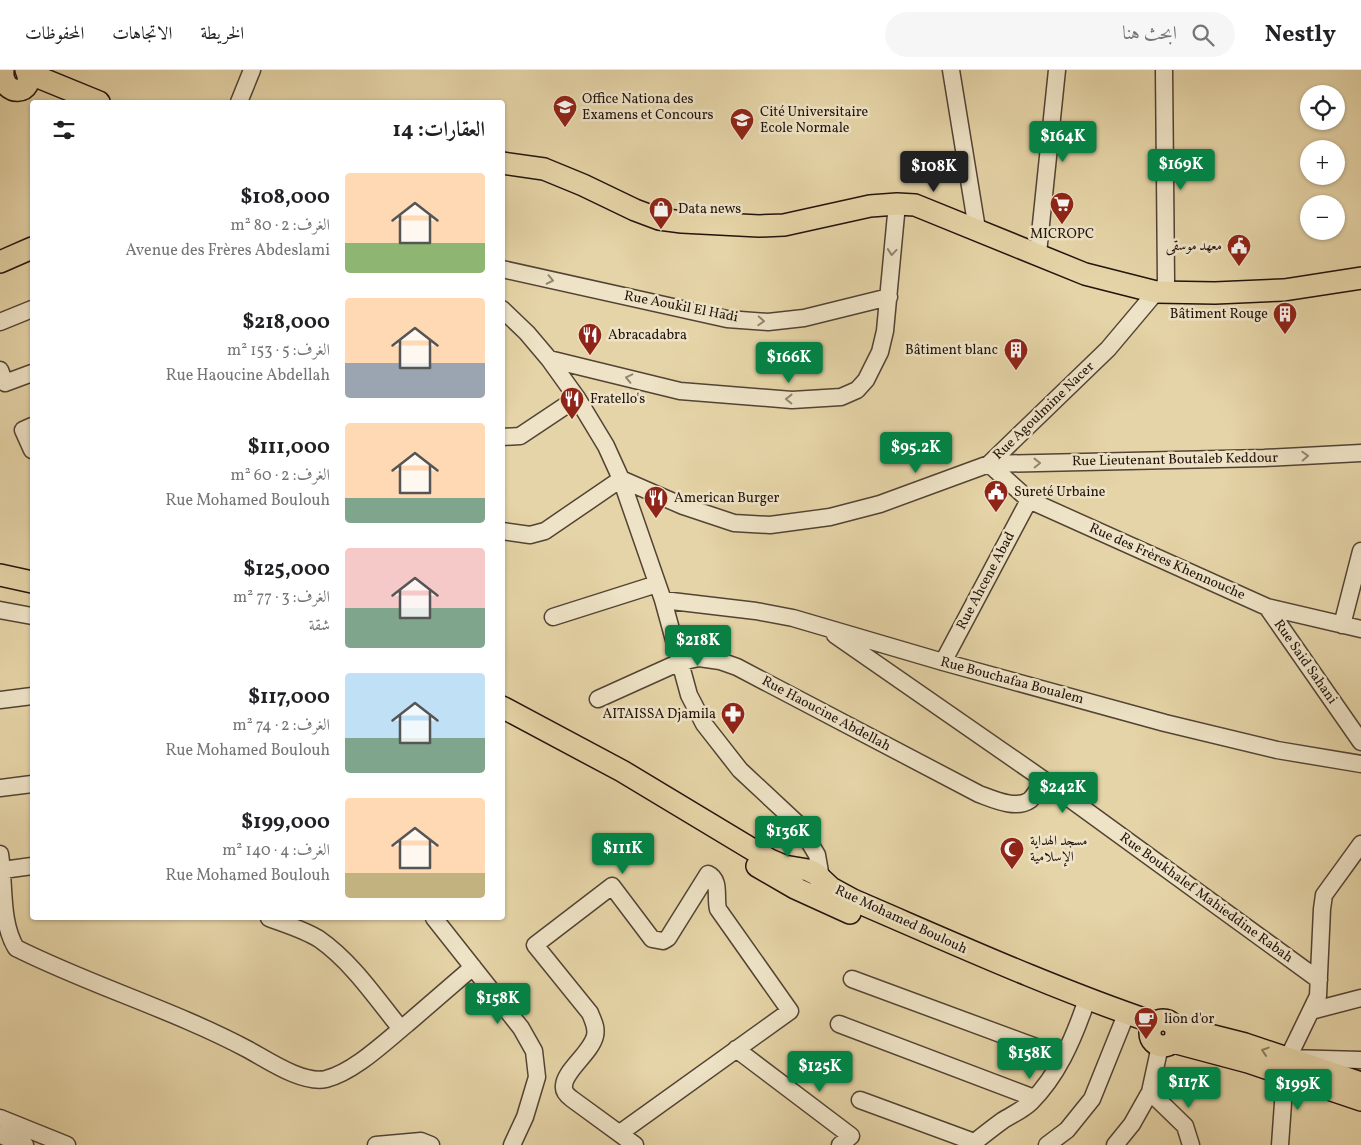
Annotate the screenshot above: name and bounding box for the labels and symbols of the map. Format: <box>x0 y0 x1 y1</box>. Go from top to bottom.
place label: Office Nationa des Examens et Concours <box>582 90 714 125</box>
school or university icon: Office Nationa des Examens et Concours <box>552 94 578 128</box>
place label: Cité Universitaire Ecole Normale <box>760 103 869 138</box>
school or university icon: Cité Universitaire Ecole Normale <box>729 107 755 141</box>
pin: $164K <box>1028 121 1098 163</box>
pin: $169K <box>1146 148 1216 191</box>
pin: $108K <box>899 150 969 193</box>
supermarket icon: MICROPC <box>1049 191 1075 225</box>
shop icon: Data news <box>648 196 674 230</box>
place label: Data news <box>678 200 741 219</box>
place label: MICROPC <box>1030 225 1094 244</box>
public building icon: معهد موسقى <box>1226 233 1252 267</box>
place label: معهد موسقى <box>1166 237 1222 256</box>
one-way arrow <box>887 249 898 257</box>
one-way arrow <box>546 274 555 285</box>
street label: Rue Aoukil El Hadi <box>622 287 740 327</box>
building icon: Bâtiment Rouge <box>1272 301 1298 335</box>
place label: Bâtiment Rouge <box>1170 305 1268 324</box>
one-way arrow <box>757 315 765 326</box>
restaurant icon: Abracadabra <box>577 322 603 356</box>
place label: Abracadabra <box>608 326 687 345</box>
building icon: Bâtiment blanc <box>1003 337 1029 371</box>
place label: Bâtiment blanc <box>905 341 998 360</box>
pin: $166K <box>754 342 824 384</box>
street label: Rue Agoulmine Nacer <box>989 358 1099 464</box>
one-way arrow <box>624 373 633 384</box>
restaurant icon: Fratello's <box>559 386 585 420</box>
place label: Fratello's <box>590 390 645 409</box>
one-way arrow <box>785 394 793 404</box>
pin: $95.2K <box>875 432 957 474</box>
street label: Rue Lieutenant Boutaleb Keddour <box>1072 449 1278 471</box>
one-way arrow <box>1301 451 1309 462</box>
one-way arrow <box>1034 458 1042 468</box>
public building icon: Sureté Urbaine <box>983 479 1009 513</box>
place label: Sureté Urbaine <box>1014 483 1106 502</box>
restaurant icon: American Burger <box>643 485 669 519</box>
place label: American Burger <box>674 489 780 508</box>
street label: Rue des Frères Khennouche <box>1086 519 1248 605</box>
street label: Rue Ahcene Abad <box>952 529 1020 633</box>
street label: Rue Said Sahani <box>1269 616 1341 708</box>
pin: $218K <box>663 624 733 667</box>
street label: Rue Bouchafaa Boualem <box>938 653 1086 709</box>
street label: Rue Haoucine Abdellah <box>758 672 894 756</box>
pharmacy icon: AITAISSA Djamila <box>720 701 746 735</box>
place label: AITAISSA Djamila <box>603 705 716 724</box>
pin: $242K <box>1028 772 1098 814</box>
pin: $136K <box>753 816 823 858</box>
street label: Rue Boukhalef Mahieddine Rabah <box>1115 829 1297 967</box>
pin: $111K <box>588 832 658 875</box>
place label: مسجد الهداية الإسلامية <box>1030 832 1087 867</box>
mosque icon: مسجد الهداية الإسلامية <box>999 836 1025 870</box>
street label: Rue Mohamed Boulouh <box>832 881 970 959</box>
pin: $158K <box>463 982 533 1025</box>
cafe icon: lion d'or <box>1133 1006 1159 1040</box>
place label: lion d'or <box>1164 1010 1215 1029</box>
pin: $158K <box>995 1038 1065 1080</box>
one-way arrow <box>1261 1047 1270 1057</box>
pin: $125K <box>785 1050 855 1093</box>
pin: $117K <box>1154 1066 1224 1109</box>
pin: $199K <box>1263 1068 1333 1111</box>

